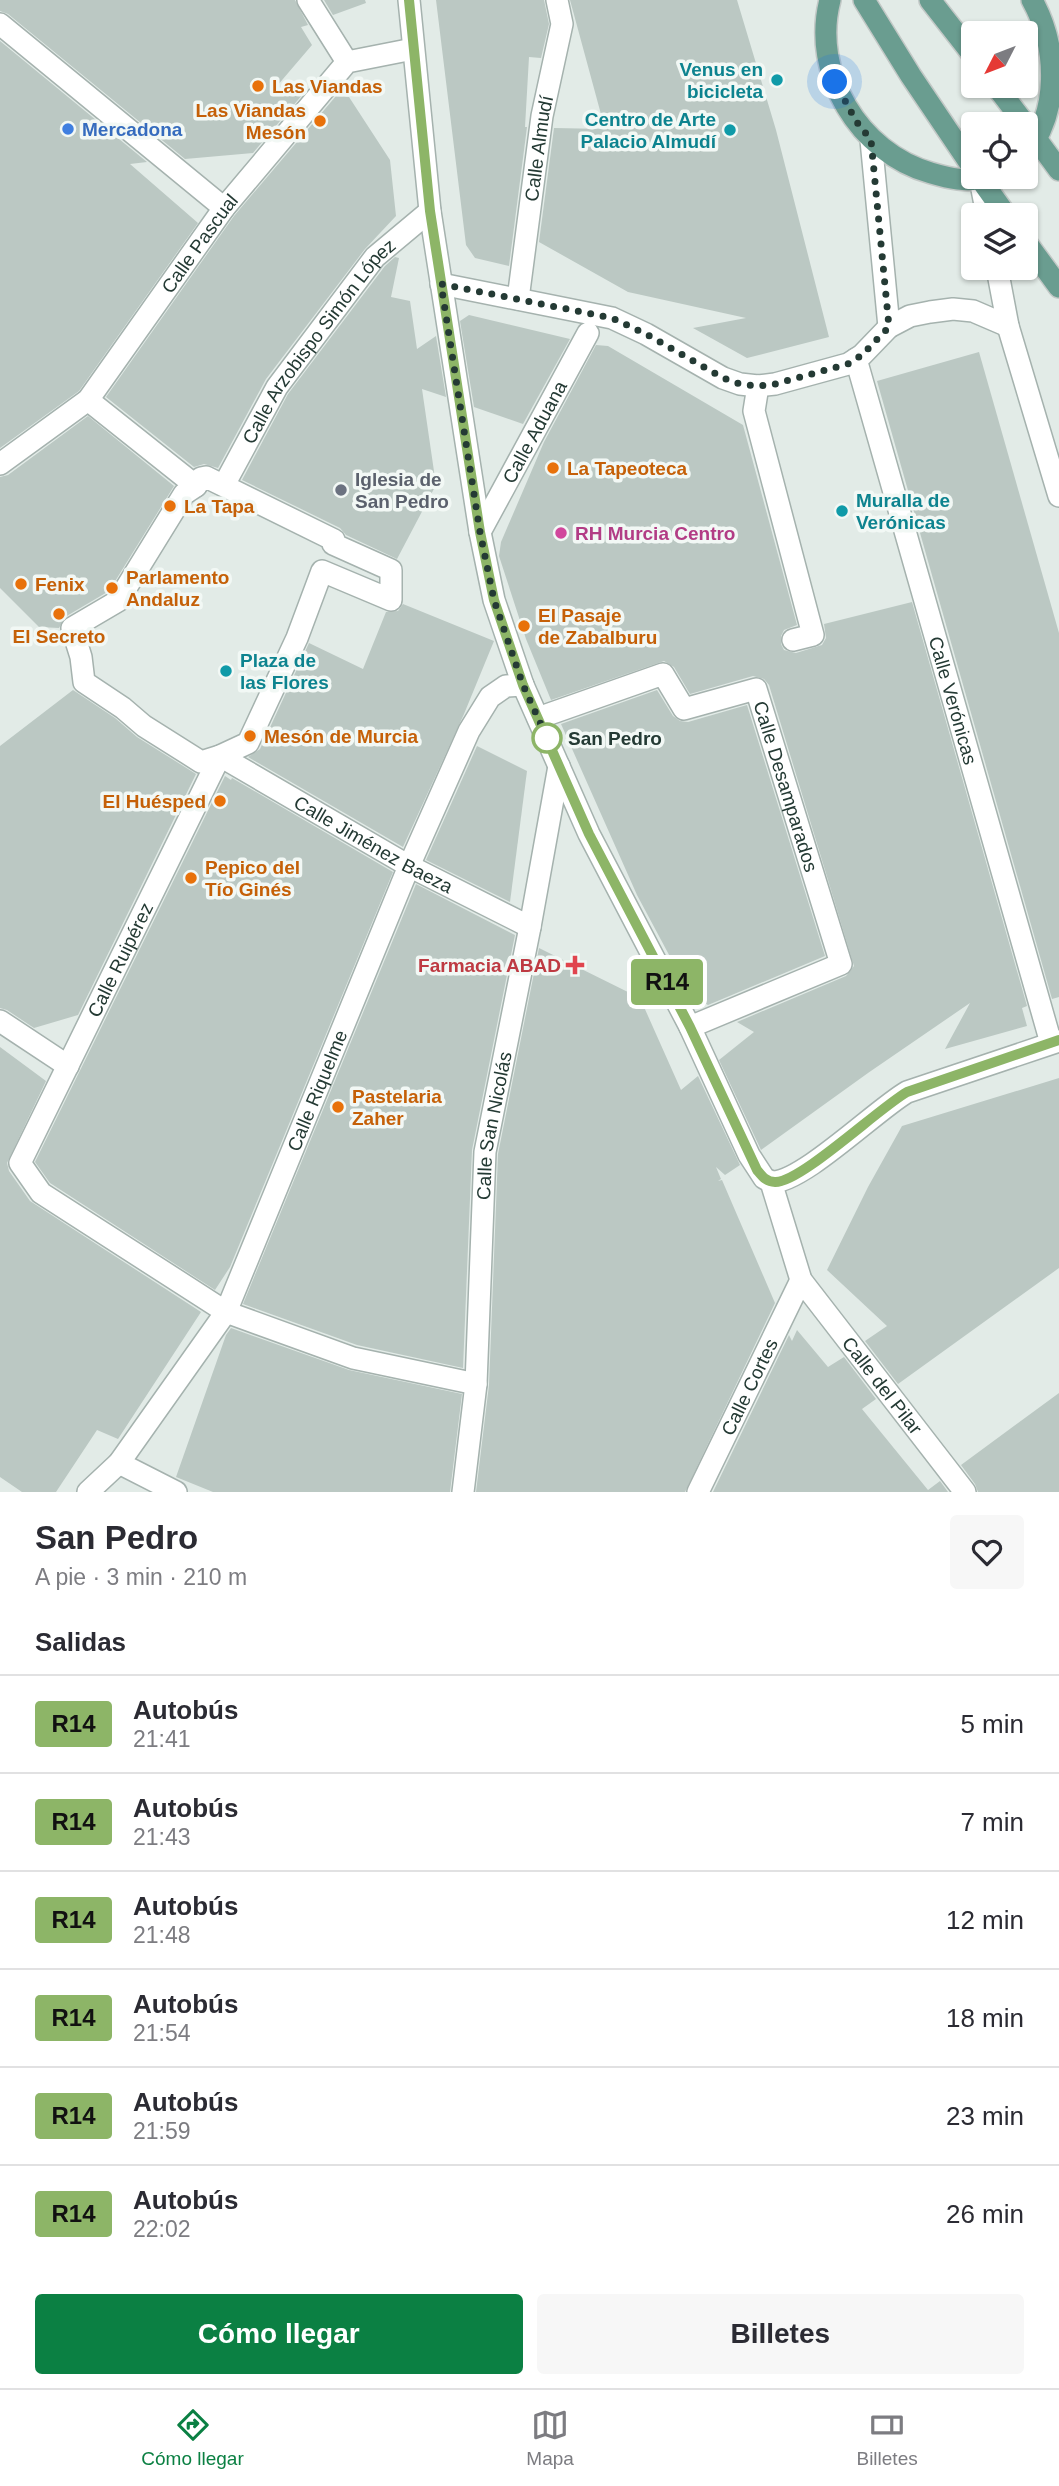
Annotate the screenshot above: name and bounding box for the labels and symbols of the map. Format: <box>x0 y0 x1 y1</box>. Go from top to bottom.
north arrow <box>961 21 1038 98</box>
place label: Venus en bicicleta <box>680 59 763 102</box>
your location <box>817 64 852 99</box>
marker: Venus en bicicleta <box>769 72 785 88</box>
place label: Las Viandas <box>272 76 383 97</box>
marker: Las Viandas <box>250 78 266 94</box>
street label: Calle Almudí <box>520 93 557 203</box>
place label: Las Viandas Mesón <box>195 100 306 143</box>
place label: Centro de Arte Palacio Almudí <box>581 109 717 152</box>
marker: Las Viandas Mesón <box>312 113 328 129</box>
place label: Mercadona <box>82 119 183 140</box>
marker: Mercadona <box>60 121 76 137</box>
marker: Centro de Arte Palacio Almudí <box>722 122 738 138</box>
street label: Calle Pascual <box>157 190 242 297</box>
street label: Calle Arzobispo Simón López <box>238 234 399 447</box>
street label: Calle Aduana <box>498 377 571 487</box>
place label: La Tapeoteca <box>567 458 687 479</box>
marker: La Tapeoteca <box>545 460 561 476</box>
place label: Iglesia de San Pedro <box>355 469 449 512</box>
marker: Iglesia de San Pedro <box>333 482 349 498</box>
place label: Muralla de Verónicas <box>856 490 950 533</box>
place label: La Tapa <box>184 496 255 517</box>
marker: La Tapa <box>162 498 178 514</box>
marker: Muralla de Verónicas <box>834 503 850 519</box>
place label: RH Murcia Centro <box>575 523 735 544</box>
marker: RH Murcia Centro <box>553 525 569 541</box>
place label: Parlamento Andaluz <box>126 567 229 610</box>
place label: Fenix <box>35 574 85 595</box>
marker: Fenix <box>13 576 29 592</box>
marker: Parlamento Andaluz <box>104 580 120 596</box>
place label: El Pasaje de Zabalburu <box>538 605 657 648</box>
marker: El Secreto <box>51 606 67 622</box>
marker: El Pasaje de Zabalburu <box>516 618 532 634</box>
place label: El Secreto <box>13 626 105 647</box>
street label: Calle Verónicas <box>925 634 982 767</box>
place label: Plaza de las Flores <box>240 650 329 693</box>
marker: Plaza de las Flores <box>218 663 234 679</box>
street label: Calle Desamparados <box>750 698 822 874</box>
marker: San Pedro <box>532 723 562 753</box>
place label: Mesón de Murcia <box>264 726 419 747</box>
marker: Mesón de Murcia <box>242 728 258 744</box>
place label: San Pedro <box>568 728 662 749</box>
place label: El Huésped <box>103 791 206 812</box>
street label: Calle Jiménez Baeza <box>291 791 457 897</box>
marker: El Huésped <box>212 793 228 809</box>
place label: Pepico del Tío Ginés <box>205 857 300 900</box>
marker: Pepico del Tío Ginés <box>183 870 199 886</box>
street label: Calle Ruipérez <box>83 899 157 1020</box>
place label: Farmacia ABAD <box>418 955 561 976</box>
marker: Farmacia ABAD <box>567 957 583 973</box>
line badge: R14 <box>627 959 707 1005</box>
street label: Calle Riquelme <box>283 1027 351 1154</box>
street label: Calle San Nicolás <box>473 1050 515 1200</box>
place label: Pastelaria Zaher <box>352 1086 442 1129</box>
marker: Pastelaria Zaher <box>330 1099 346 1115</box>
street label: Calle del Pilar <box>838 1332 927 1439</box>
street label: Calle Cortes <box>717 1335 781 1438</box>

